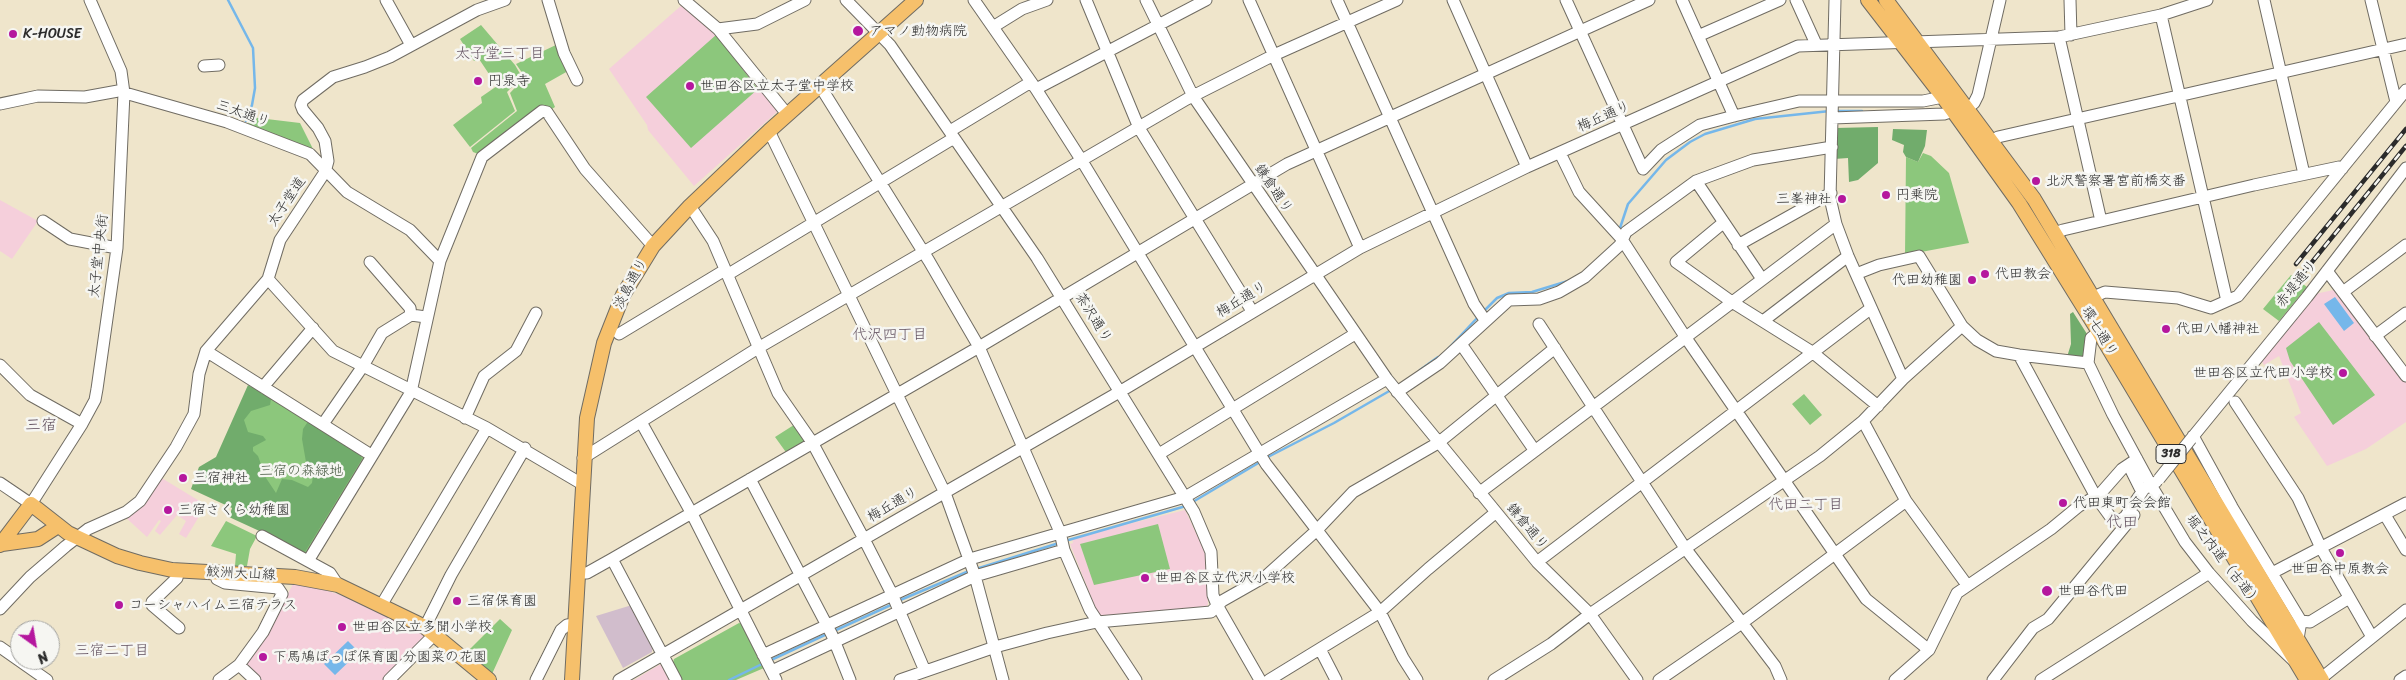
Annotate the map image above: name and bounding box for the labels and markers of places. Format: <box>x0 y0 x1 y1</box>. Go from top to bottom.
place label: アマノ動物病院 <box>869 23 967 39</box>
marker: アマノ動物病院 <box>851 24 865 38</box>
place label: K-HOUSE <box>23 26 81 42</box>
marker: K-HOUSE <box>7 28 19 40</box>
place label: 円泉寺 <box>488 73 530 89</box>
marker: 円泉寺 <box>472 75 484 87</box>
place label: 世田谷区立太子堂中学校 <box>700 78 854 94</box>
marker: 世田谷区立太子堂中学校 <box>684 80 696 92</box>
place label: 北沢警察署宮前橋交番 <box>2046 173 2186 189</box>
marker: 北沢警察署宮前橋交番 <box>2030 175 2042 187</box>
place label: 円乗院 <box>1896 187 1938 203</box>
marker: 円乗院 <box>1880 189 1892 201</box>
place label: 三峯神社 <box>1776 191 1832 207</box>
marker: 三峯神社 <box>1836 193 1848 205</box>
place label: 代田教会 <box>1995 266 2051 282</box>
marker: 代田教会 <box>1979 268 1991 280</box>
place label: 代田幼稚園 <box>1892 272 1962 288</box>
marker: 代田幼稚園 <box>1966 274 1978 286</box>
place label: 代田八幡神社 <box>2176 321 2260 337</box>
marker: 代田八幡神社 <box>2160 323 2172 335</box>
place label: 世田谷区立代田小学校 <box>2193 365 2333 381</box>
marker: 世田谷区立代田小学校 <box>2337 367 2349 379</box>
place label: 三宿神社 <box>193 470 249 486</box>
marker: 三宿神社 <box>177 472 189 484</box>
place label: 代田東町会会館 <box>2073 495 2171 511</box>
marker: 代田東町会会館 <box>2057 497 2069 509</box>
place label: 三宿さくら幼稚園 <box>178 502 290 518</box>
marker: 三宿さくら幼稚園 <box>162 504 174 516</box>
marker: 世田谷中原教会 <box>2334 547 2346 559</box>
place label: 世田谷中原教会 <box>2291 561 2389 577</box>
place label: 世田谷区立代沢小学校 <box>1155 570 1295 586</box>
marker: 世田谷区立代沢小学校 <box>1139 572 1151 584</box>
place label: 世田谷代田 <box>2058 583 2128 599</box>
marker: 世田谷代田 <box>2040 584 2054 598</box>
place label: 三宿保育園 <box>467 593 537 609</box>
marker: 三宿保育園 <box>451 595 463 607</box>
place label: コーシャハイム三宿テラス <box>129 597 297 613</box>
marker: コーシャハイム三宿テラス <box>113 599 125 611</box>
place label: 世田谷区立多聞小学校 <box>352 619 492 635</box>
marker: 世田谷区立多聞小学校 <box>336 621 348 633</box>
place label: 下馬鳩ぽっぽ保育園 分園菜の花園 <box>273 649 487 665</box>
marker: 下馬鳩ぽっぽ保育園 分園菜の花園 <box>257 651 269 663</box>

